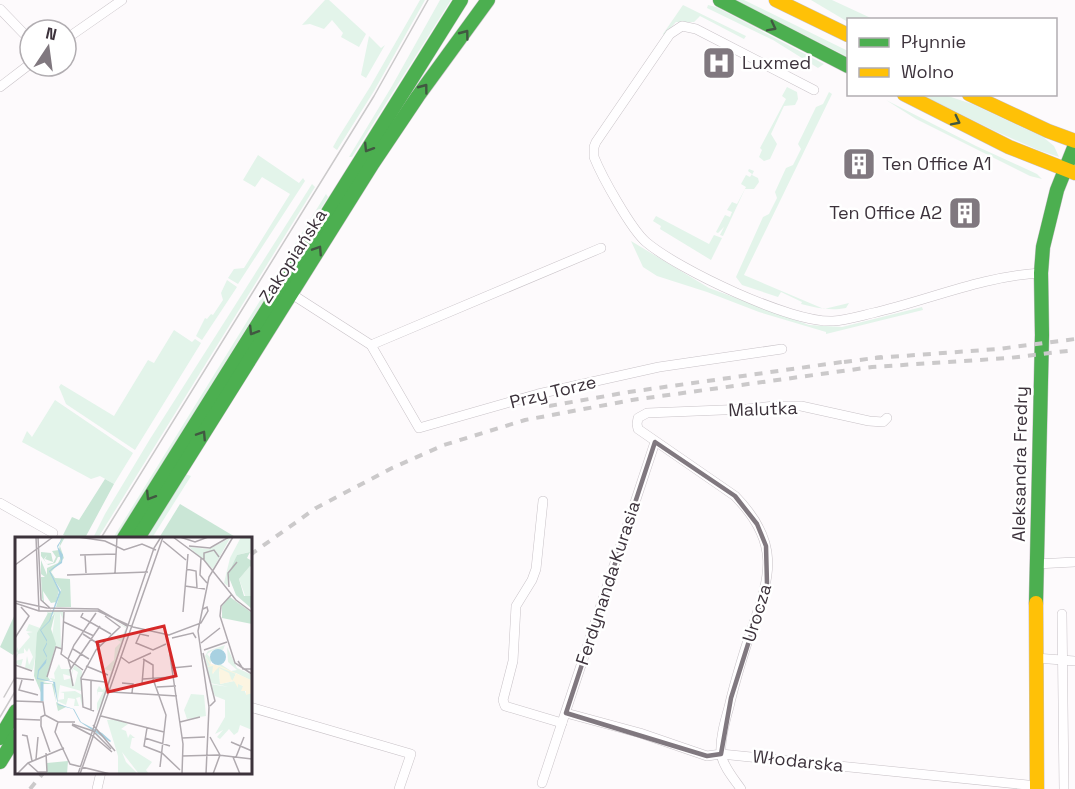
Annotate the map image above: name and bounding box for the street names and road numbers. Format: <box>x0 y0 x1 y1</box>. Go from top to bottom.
street label: Zakopiańska <box>254 204 332 307</box>
street label: Przy Torze <box>507 370 599 413</box>
street label: Aleksandra Fredry <box>1007 386 1032 542</box>
street label: Malutka <box>728 396 798 421</box>
street label: Ferdynanda Kurasia <box>570 498 645 668</box>
street label: Urocza <box>737 581 776 645</box>
street label: Włodarska <box>751 744 845 777</box>

